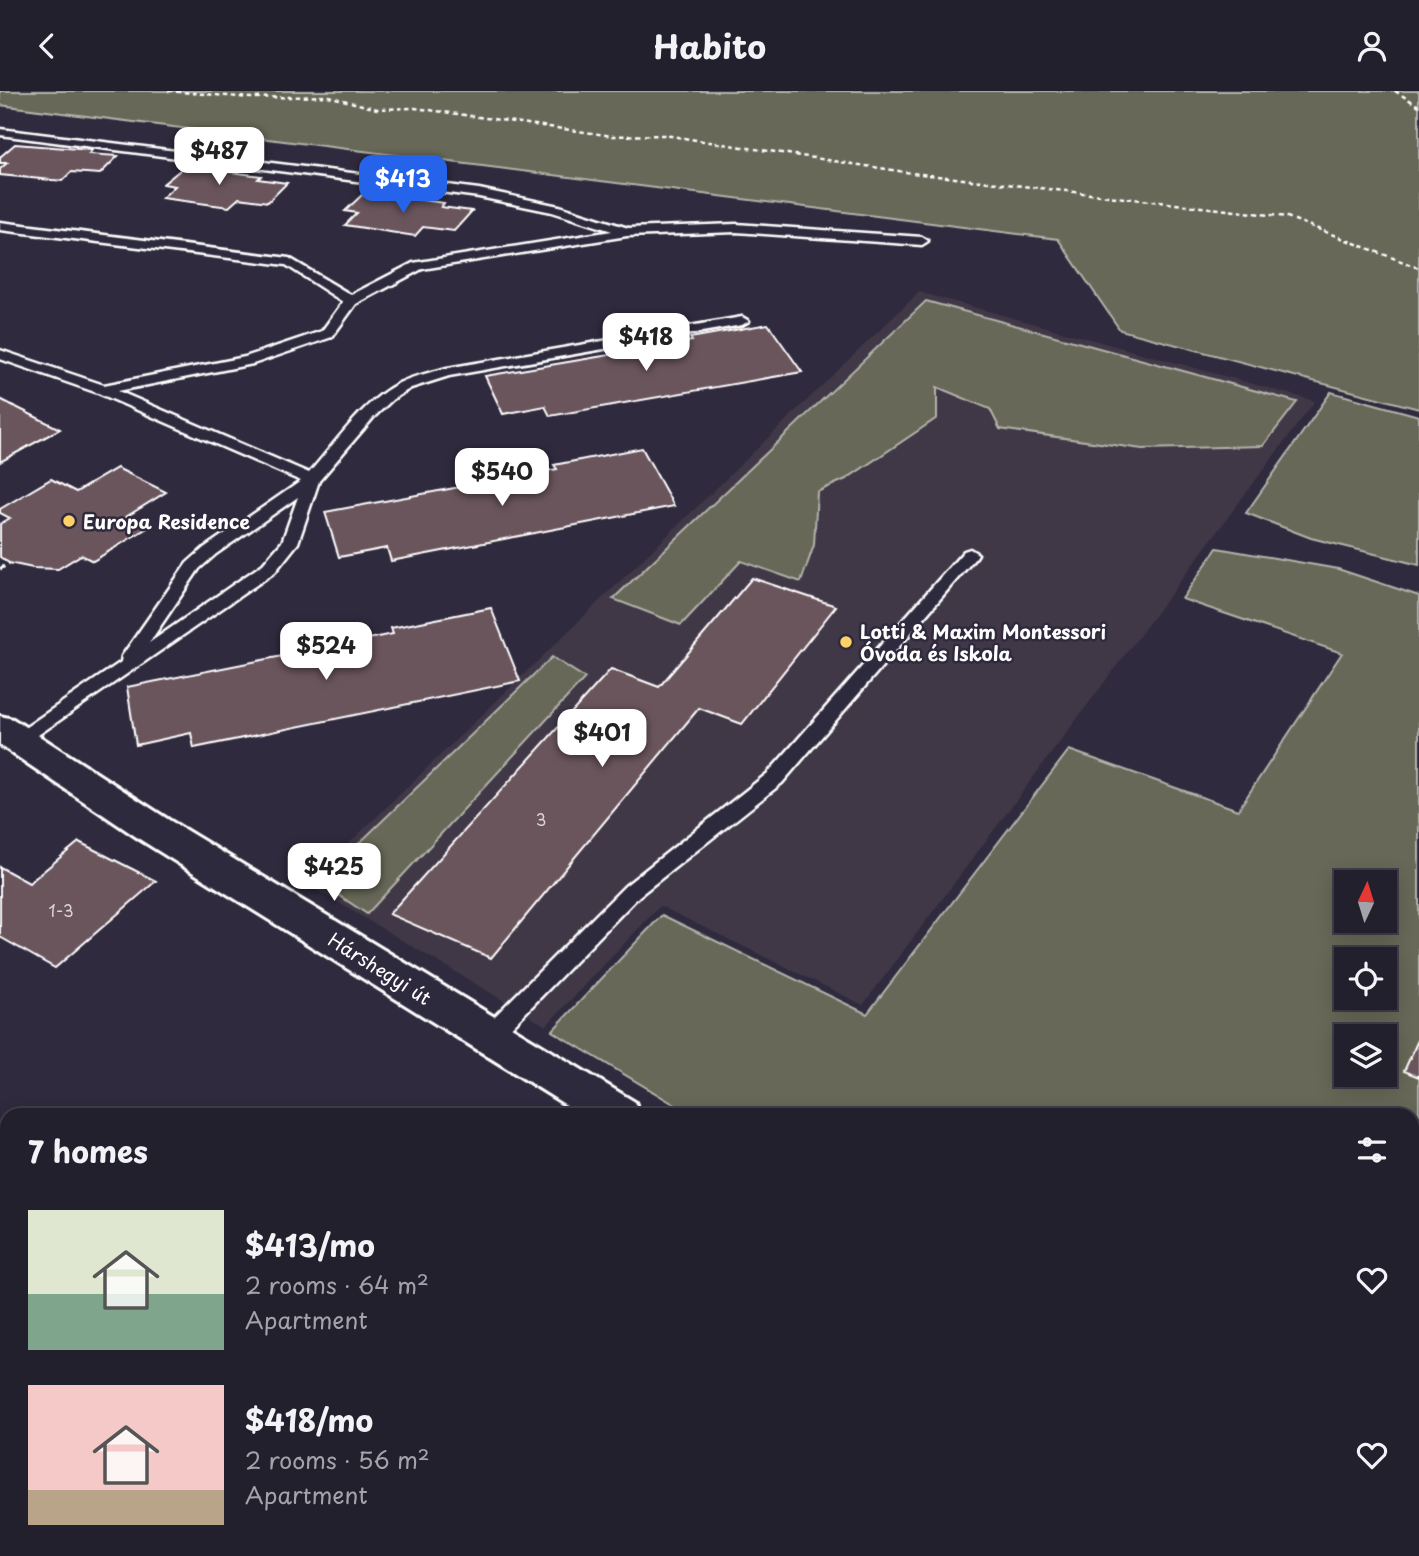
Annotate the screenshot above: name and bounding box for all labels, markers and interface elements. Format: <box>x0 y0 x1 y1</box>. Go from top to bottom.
text: Habito <box>653 22 766 70</box>
icon: back <box>28 27 66 65</box>
icon: person <box>1353 27 1391 65</box>
pin: $487 <box>178 127 260 187</box>
text: $487 <box>190 132 248 167</box>
pin: $413 <box>362 155 444 215</box>
text: $413 <box>375 160 431 195</box>
pin: $418 <box>605 313 687 373</box>
text: $418 <box>619 318 673 353</box>
pin: $540 <box>461 449 543 508</box>
text: $540 <box>471 453 533 488</box>
place label: Europa Residence <box>83 507 250 535</box>
marker: Europa Residence <box>61 513 77 529</box>
place label: Lotti & Maxim Montessori Óvoda és Iskola <box>860 617 1106 667</box>
pin: $524 <box>285 623 367 682</box>
text: $524 <box>296 627 356 662</box>
marker: Lotti & Maxim Montessori Óvoda és Iskola <box>838 634 854 650</box>
pin: $401 <box>561 709 643 769</box>
text: $401 <box>573 714 631 749</box>
house number: 3 <box>536 807 546 831</box>
pin: $425 <box>293 843 375 903</box>
text: $425 <box>304 848 364 883</box>
north arrow <box>1334 870 1396 933</box>
map controls <box>1334 870 1397 1087</box>
house number: 1-3 <box>49 898 74 922</box>
street label: Hárshegyi út <box>323 925 437 1011</box>
button: locate <box>1334 947 1397 1010</box>
button: layers <box>1334 1024 1397 1087</box>
text: 7 homes <box>28 1128 148 1173</box>
icon: filters <box>1353 1131 1391 1169</box>
text: $413/mo <box>245 1222 375 1267</box>
icon: home <box>84 1238 168 1322</box>
icon: heart <box>1353 1261 1391 1299</box>
text: 2 rooms · 64 m² <box>245 1267 429 1302</box>
text: Apartment <box>245 1302 368 1337</box>
text: $418/mo <box>245 1397 373 1442</box>
icon: home <box>84 1413 168 1497</box>
icon: heart <box>1353 1436 1391 1474</box>
text: 2 rooms · 56 m² <box>245 1442 430 1477</box>
text: Apartment <box>245 1477 368 1512</box>

